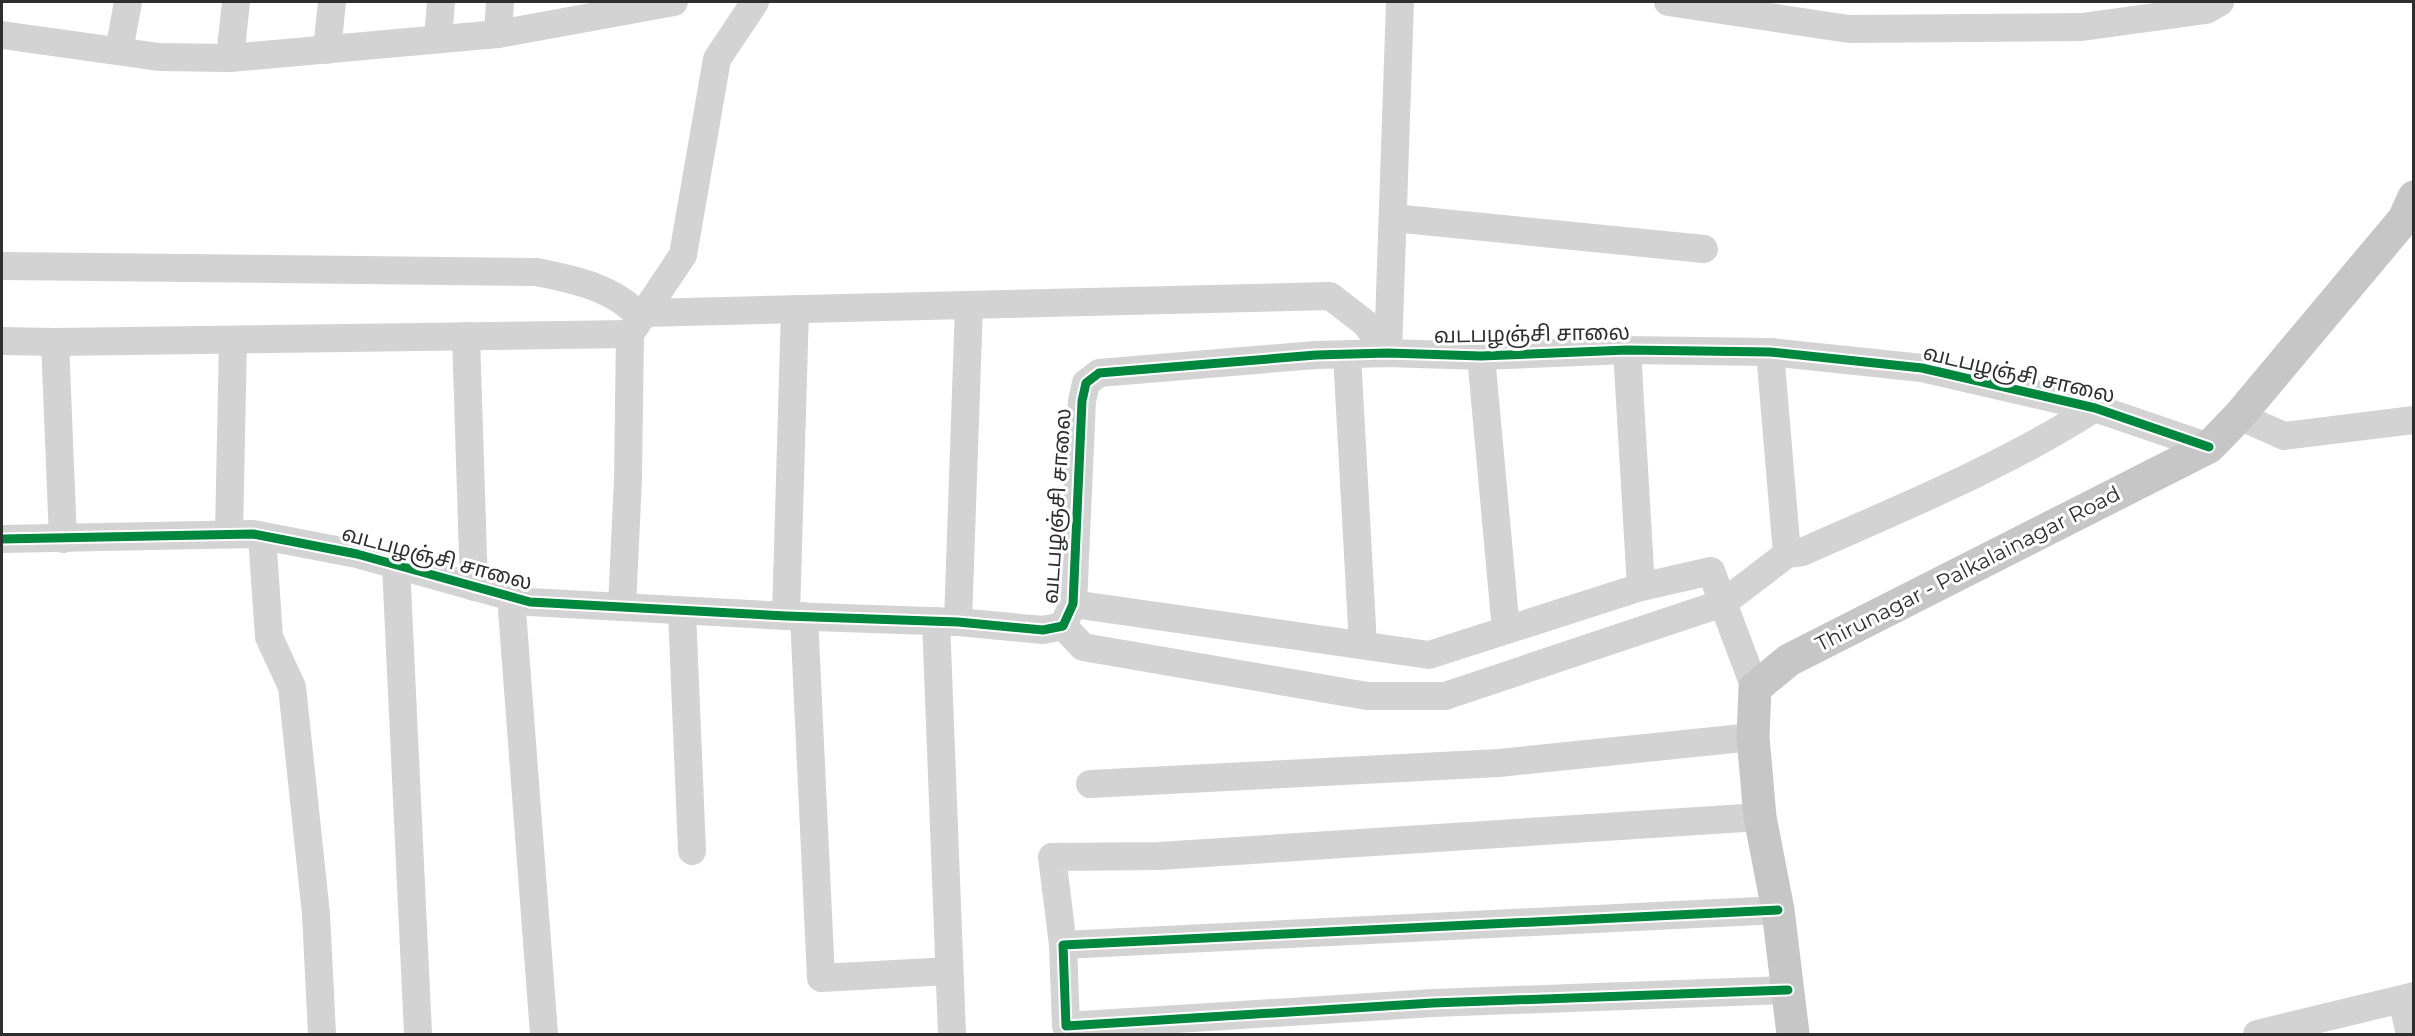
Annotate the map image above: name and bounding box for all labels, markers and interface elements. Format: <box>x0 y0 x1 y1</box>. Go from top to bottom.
street label: வடபழஞ்சி சாலை <box>1434 319 1630 350</box>
street label: வடபழஞ்சி சாலை <box>1920 339 2117 410</box>
street label: வடபழஞ்சி சாலை <box>1037 407 1078 605</box>
street label: Thirunagar - Palkalainagar Road <box>1811 481 2124 657</box>
street label: வடபழஞ்சி சாலை <box>339 520 535 597</box>

